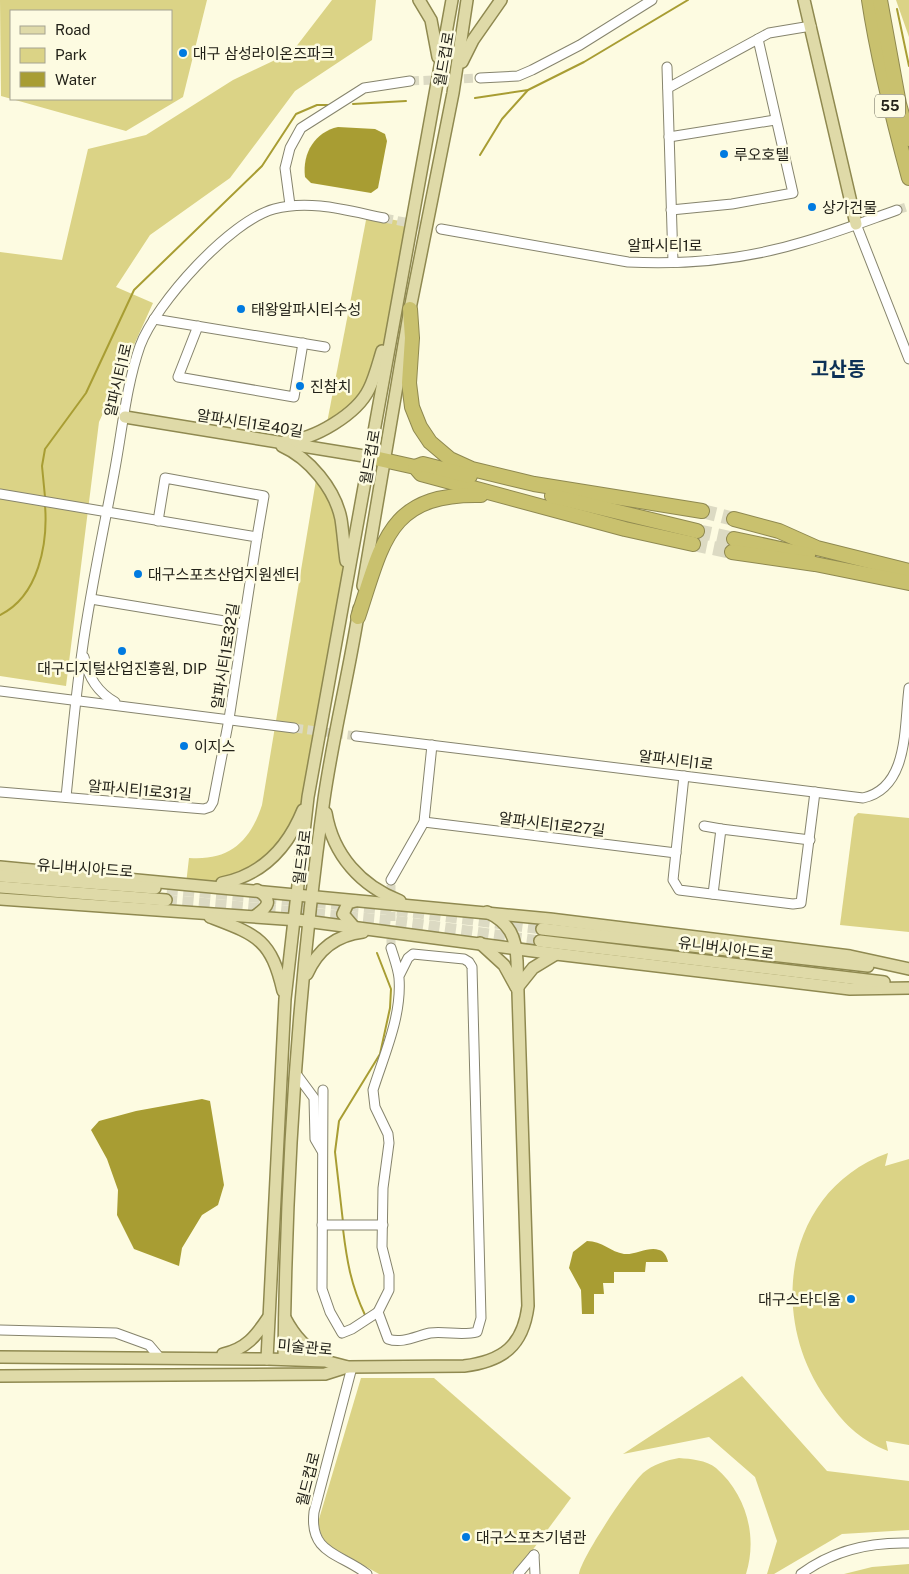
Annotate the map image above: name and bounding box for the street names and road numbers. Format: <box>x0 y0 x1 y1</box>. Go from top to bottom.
street label: 월드컵로 <box>431 30 457 88</box>
road number: 55 <box>875 94 905 118</box>
street label: 알파시티1로 <box>627 237 703 254</box>
street label: 알파시티1로 <box>101 341 135 419</box>
street label: 알파시티1로40길 <box>196 406 304 440</box>
street label: 월드컵로 <box>357 428 383 486</box>
street label: 알파시티1로32길 <box>208 602 242 710</box>
street label: 알파시티1로 <box>638 747 714 773</box>
street label: 알파시티1로31길 <box>87 777 193 803</box>
street label: 알파시티1로27길 <box>498 809 606 839</box>
street label: 월드컵로 <box>290 829 314 885</box>
street label: 유니버시아드로 <box>36 856 134 880</box>
street label: 유니버시아드로 <box>677 934 775 962</box>
street label: 미술관로 <box>277 1336 333 1358</box>
street label: 월드컵로 <box>293 1450 323 1508</box>

